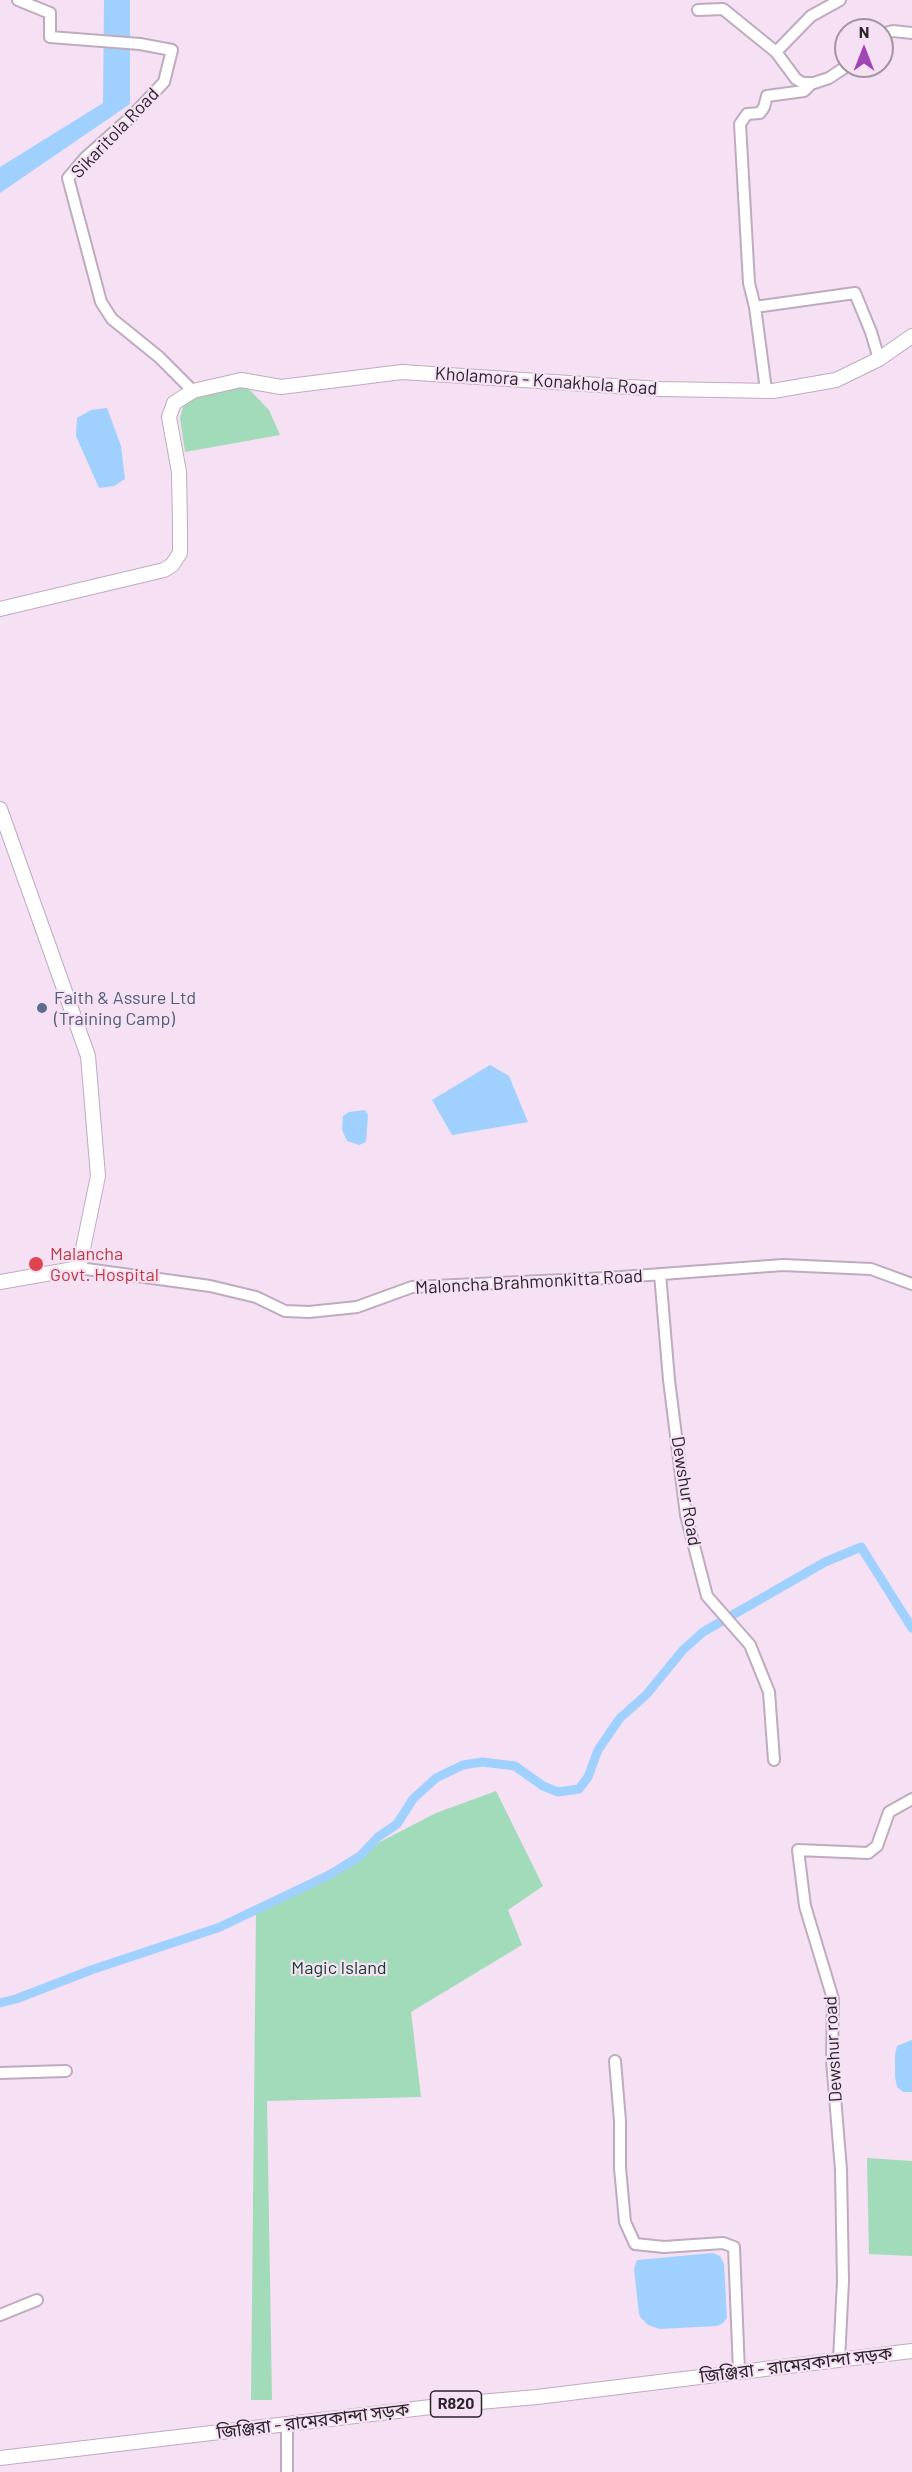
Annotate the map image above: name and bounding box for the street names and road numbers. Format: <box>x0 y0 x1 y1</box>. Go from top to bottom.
street label: Sikaritola Road <box>67 83 163 183</box>
street label: Kholamora - Konakhola Road <box>434 362 658 400</box>
street label: Maloncha Brahmonkitta Road <box>415 1265 643 1299</box>
street label: Dewshur Road <box>667 1435 705 1547</box>
street label: Dewshur road <box>819 1995 847 2103</box>
street label: জিঞ্জিরা - রামেরকান্দা সড়ক <box>698 2342 894 2388</box>
road number: R820 <box>430 2391 482 2417</box>
street label: জিঞ্জিরা - রামেরকান্দা সড়ক <box>215 2398 411 2444</box>

